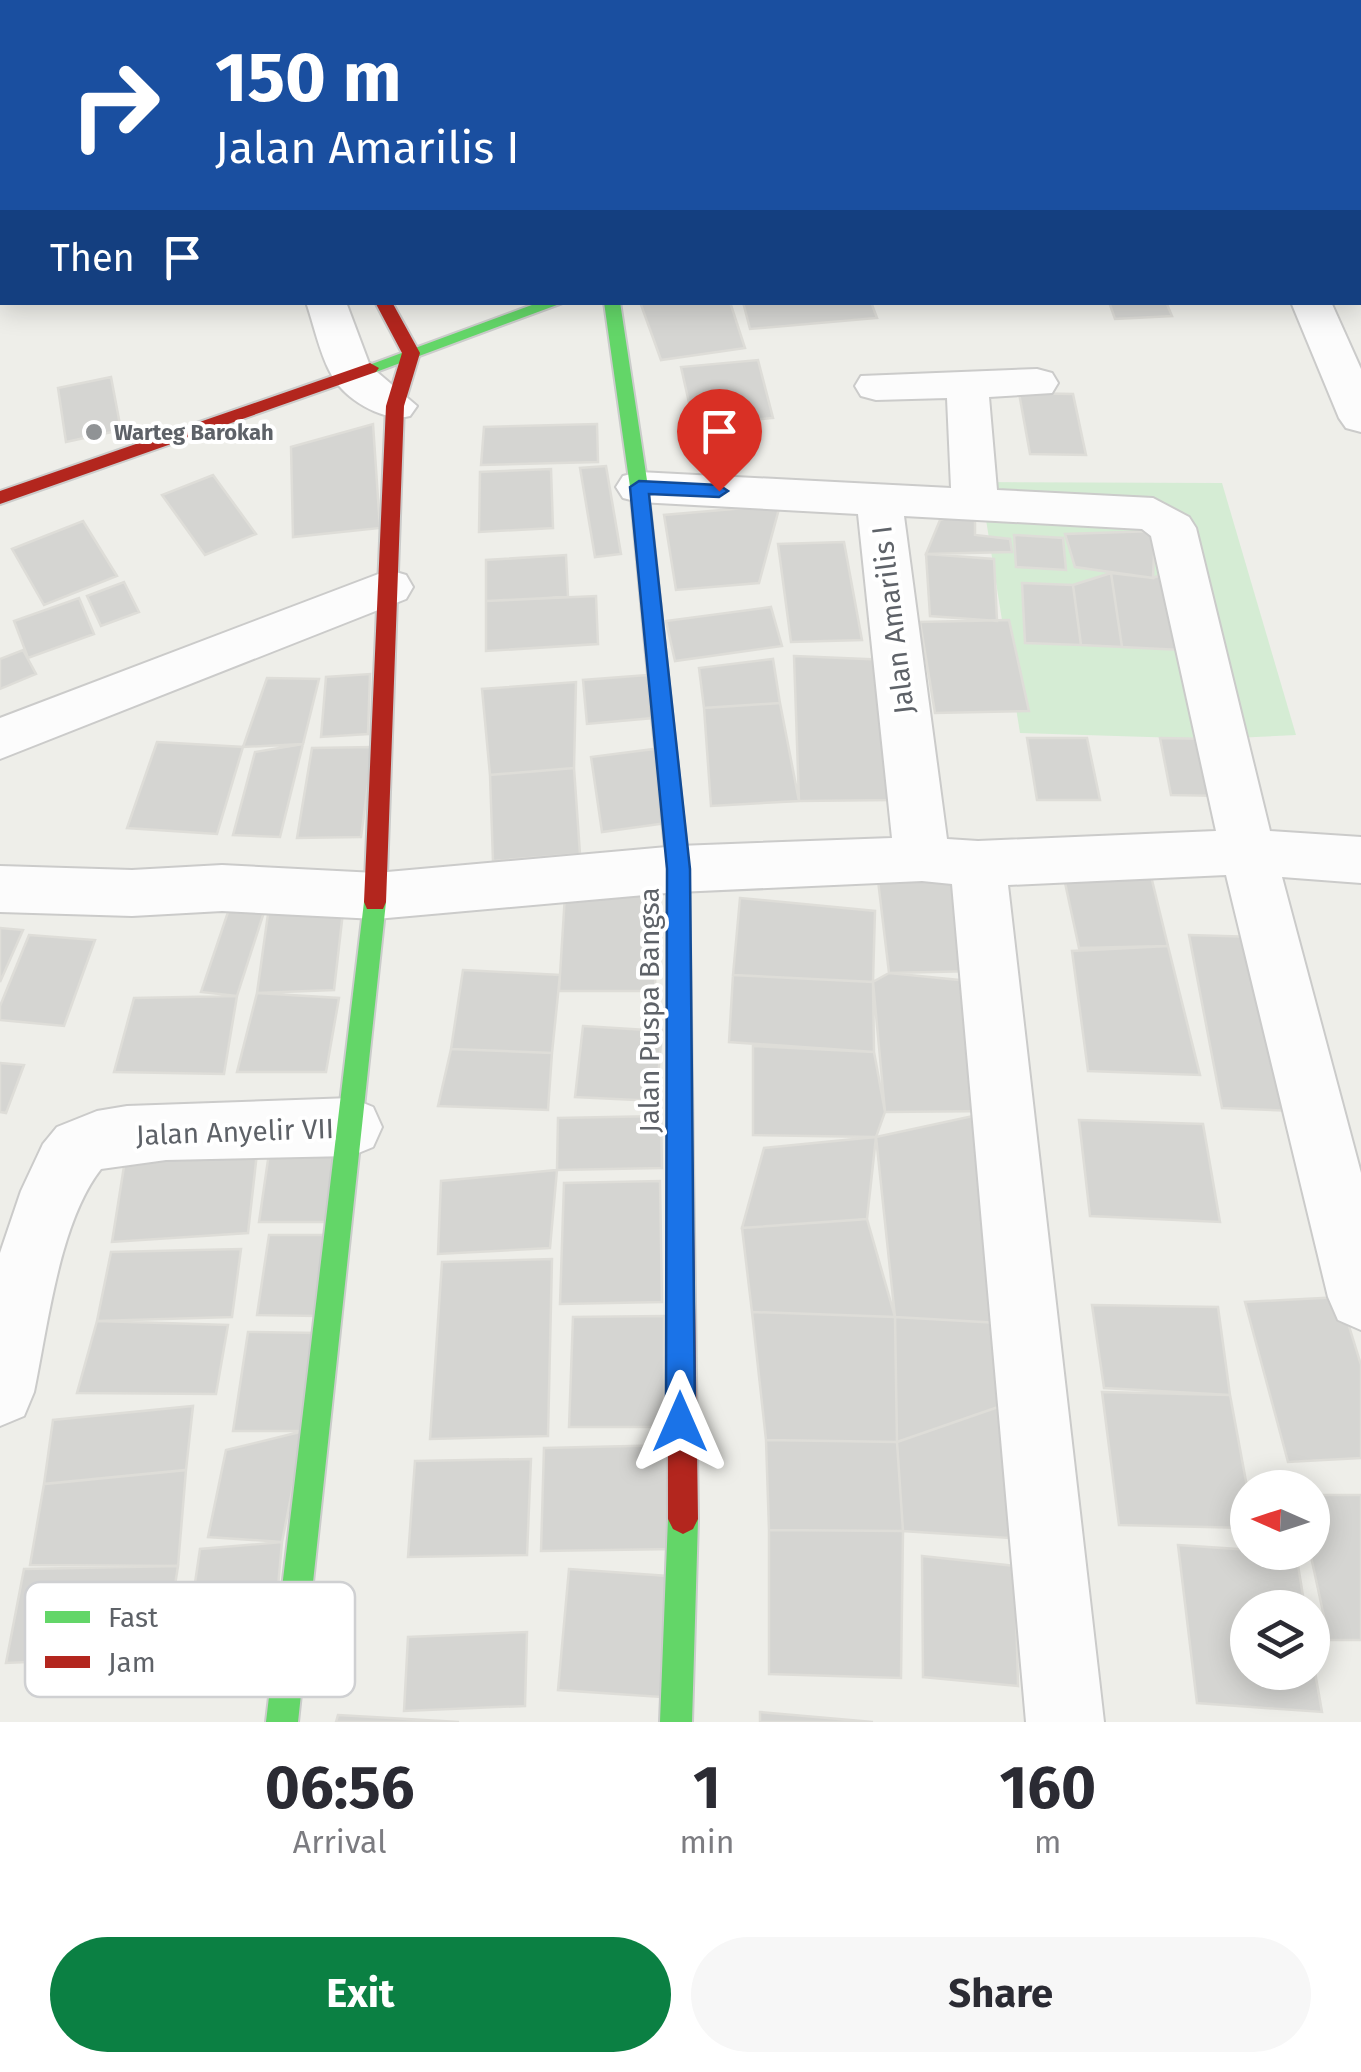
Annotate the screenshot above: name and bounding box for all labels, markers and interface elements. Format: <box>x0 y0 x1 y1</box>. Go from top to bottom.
text: 150 m <box>215 36 402 120</box>
icon: right <box>50 40 180 170</box>
text: Jalan Amarilis I <box>215 121 519 175</box>
icon: arrive <box>155 230 210 285</box>
text: Then <box>50 235 135 281</box>
pin <box>677 389 762 492</box>
icon: arrive <box>692 404 747 459</box>
place label: Warteg Barokah <box>114 419 274 446</box>
marker: Warteg Barokah <box>83 421 105 443</box>
street label: Jalan Amarilis I <box>865 524 921 716</box>
street label: Jalan Puspa Bangsa <box>633 887 666 1133</box>
street label: Jalan Anyelir VII <box>135 1112 335 1152</box>
position arrow <box>628 1370 732 1474</box>
north arrow <box>1230 1470 1330 1570</box>
map controls <box>1230 1470 1330 1690</box>
legend <box>25 1582 355 1697</box>
button: layers <box>1230 1590 1330 1690</box>
text: Fast <box>108 1601 159 1634</box>
text: Jam <box>108 1646 156 1679</box>
text: 06:56 <box>265 1752 415 1824</box>
text: 1 <box>693 1752 721 1824</box>
text: 160 <box>999 1752 1096 1824</box>
text: Arrival <box>293 1823 387 1861</box>
text: min <box>679 1823 735 1861</box>
text: m <box>1034 1823 1062 1861</box>
button: Exit <box>50 1937 671 2052</box>
button: Share <box>691 1937 1311 2052</box>

